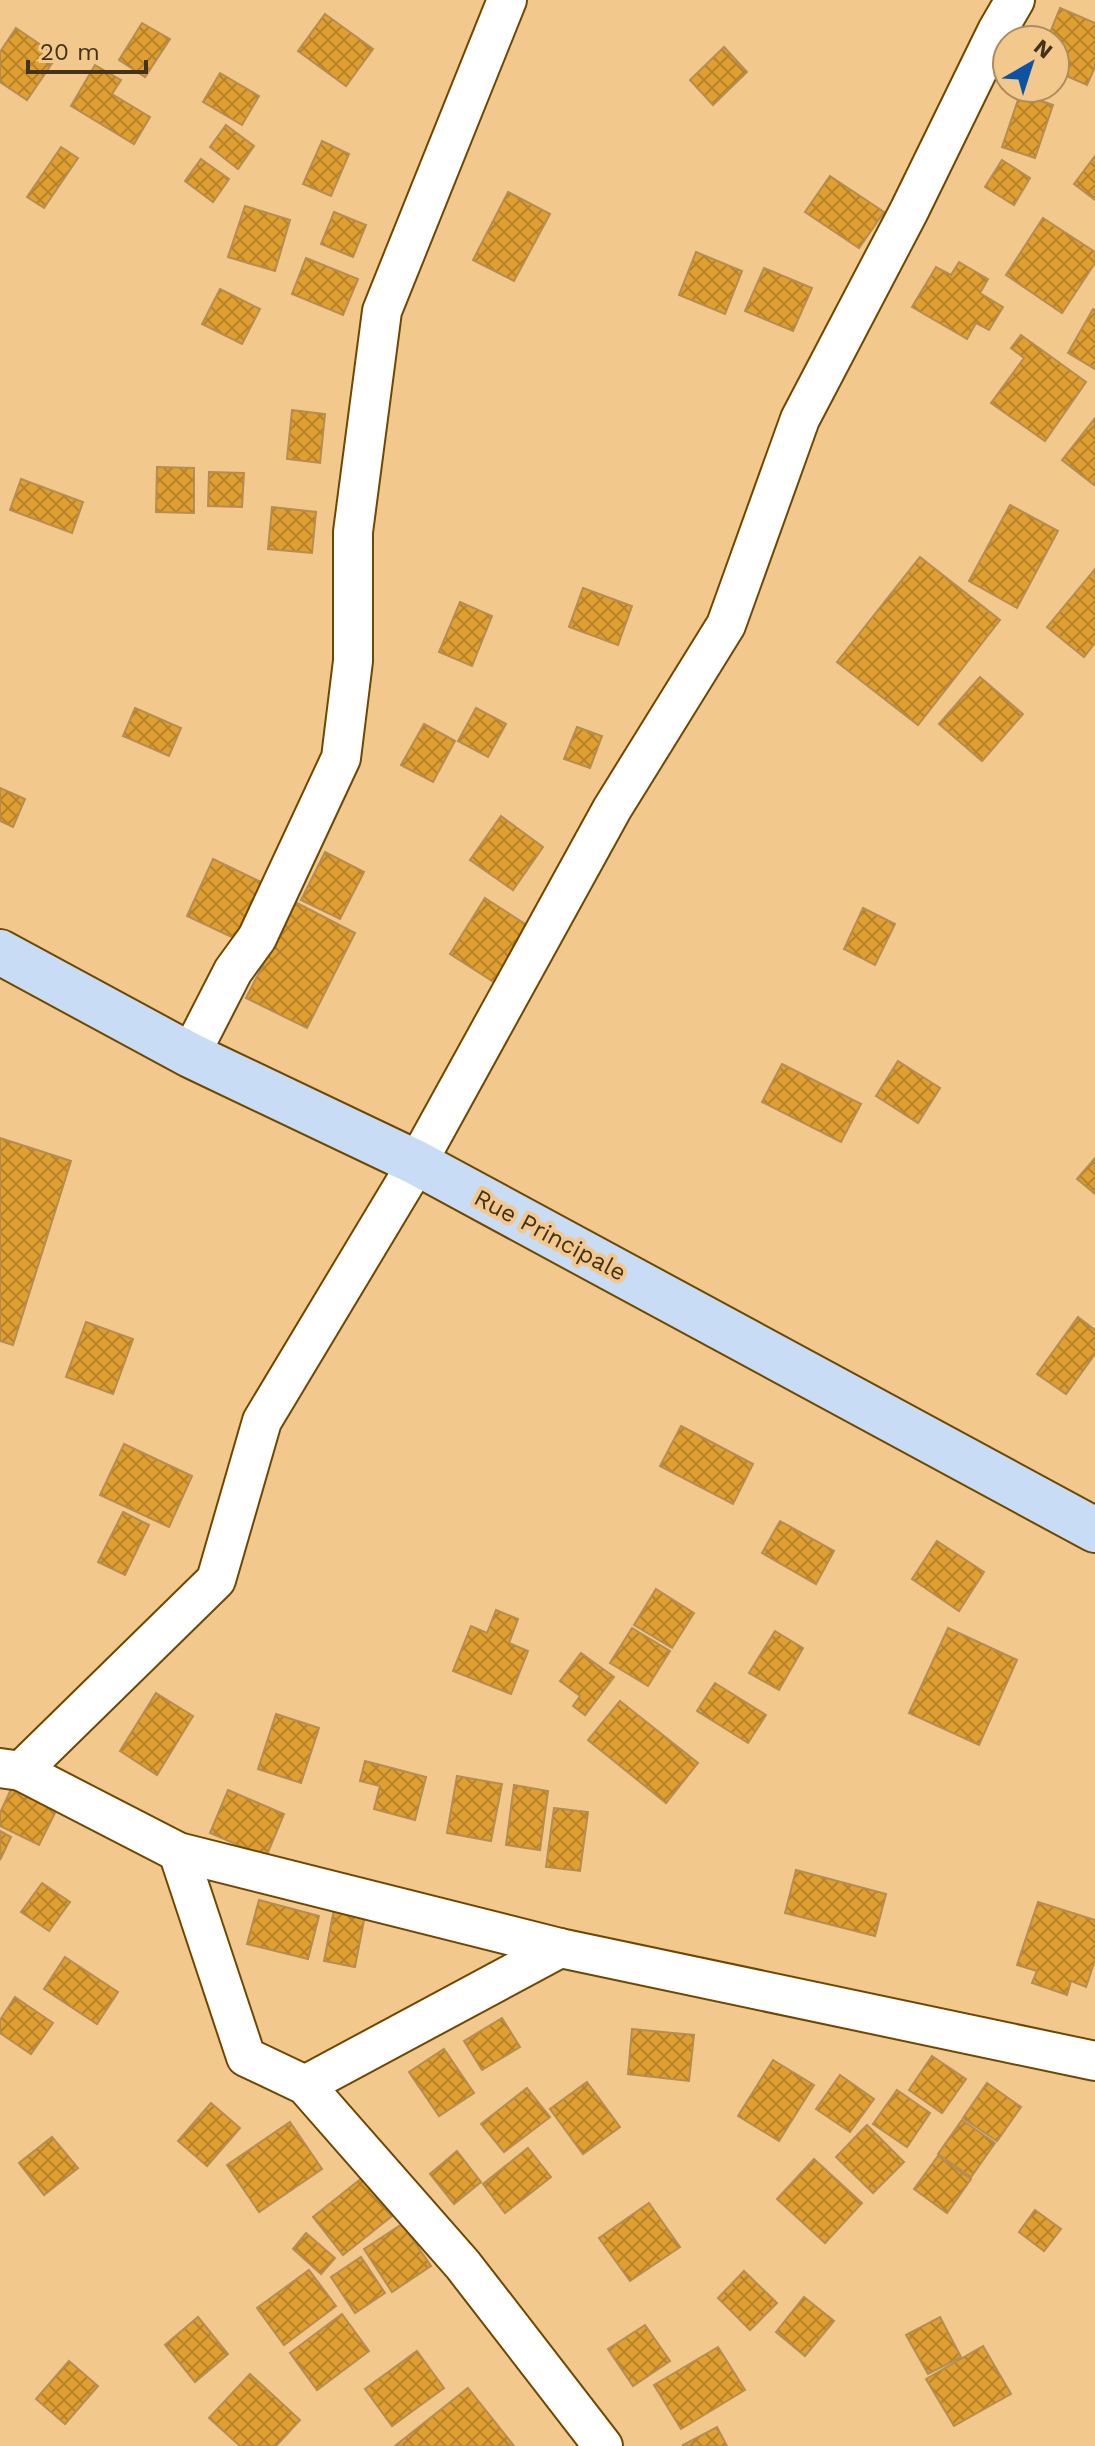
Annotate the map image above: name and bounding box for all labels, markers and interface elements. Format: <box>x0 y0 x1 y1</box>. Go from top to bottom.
scale bar <box>28 24 146 74</box>
north arrow <box>991 24 1071 104</box>
text: N <box>1029 34 1057 64</box>
text: 20 m <box>40 38 100 66</box>
street label: Rue Principale <box>469 1183 631 1287</box>

